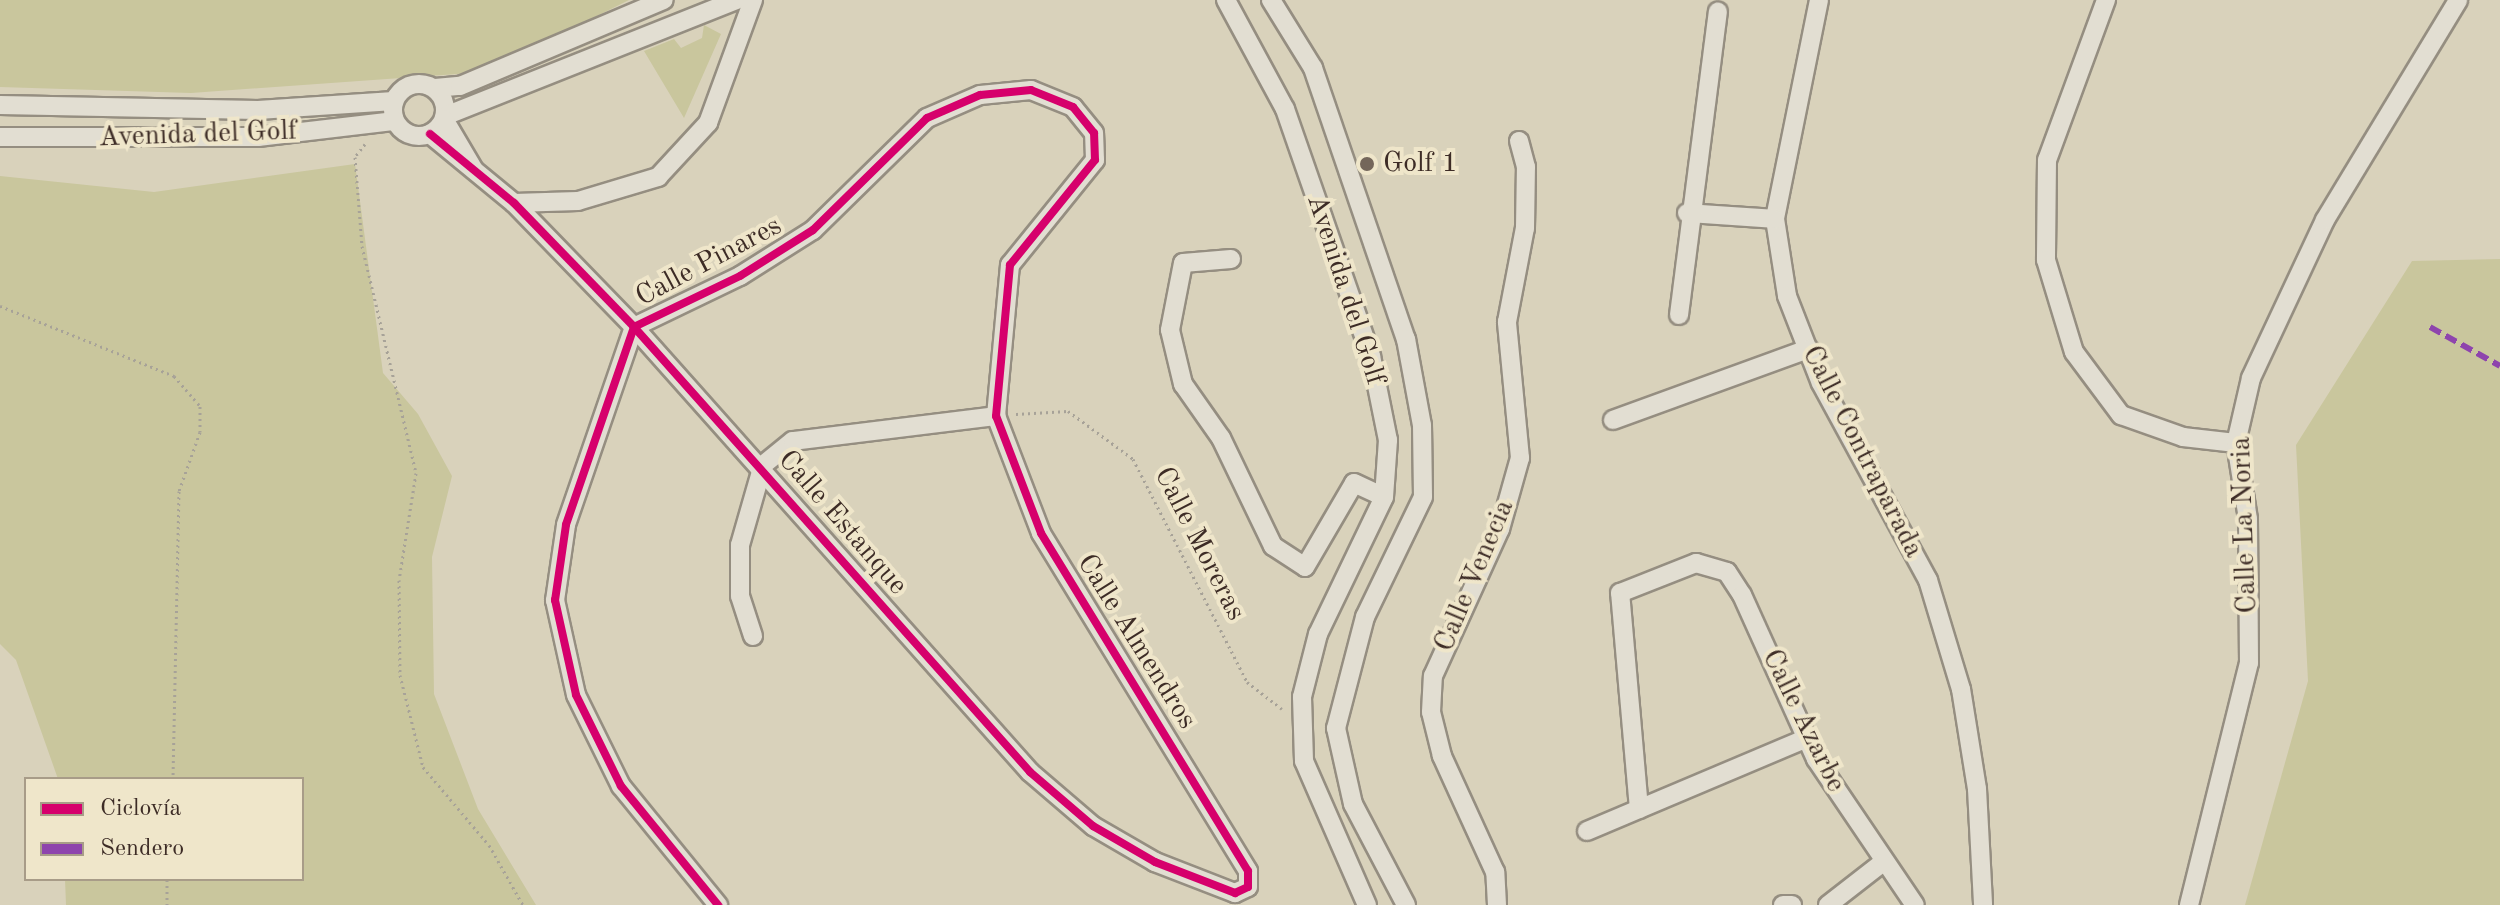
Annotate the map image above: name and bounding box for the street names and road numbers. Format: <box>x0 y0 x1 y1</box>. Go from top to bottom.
street label: Avenida del Golf <box>98 115 298 155</box>
street label: Avenida del Golf <box>1298 190 1392 390</box>
street label: Calle Pinares <box>630 209 788 315</box>
street label: Calle Contraparada <box>1794 340 1930 564</box>
street label: Calle La Noria <box>2225 436 2265 614</box>
street label: Calle Estanque <box>770 444 914 602</box>
street label: Calle Moreras <box>1146 462 1252 626</box>
street label: Calle Venecia <box>1428 495 1522 657</box>
street label: Calle Almendros <box>1069 548 1203 736</box>
street label: Calle Azarbe <box>1754 644 1852 798</box>

